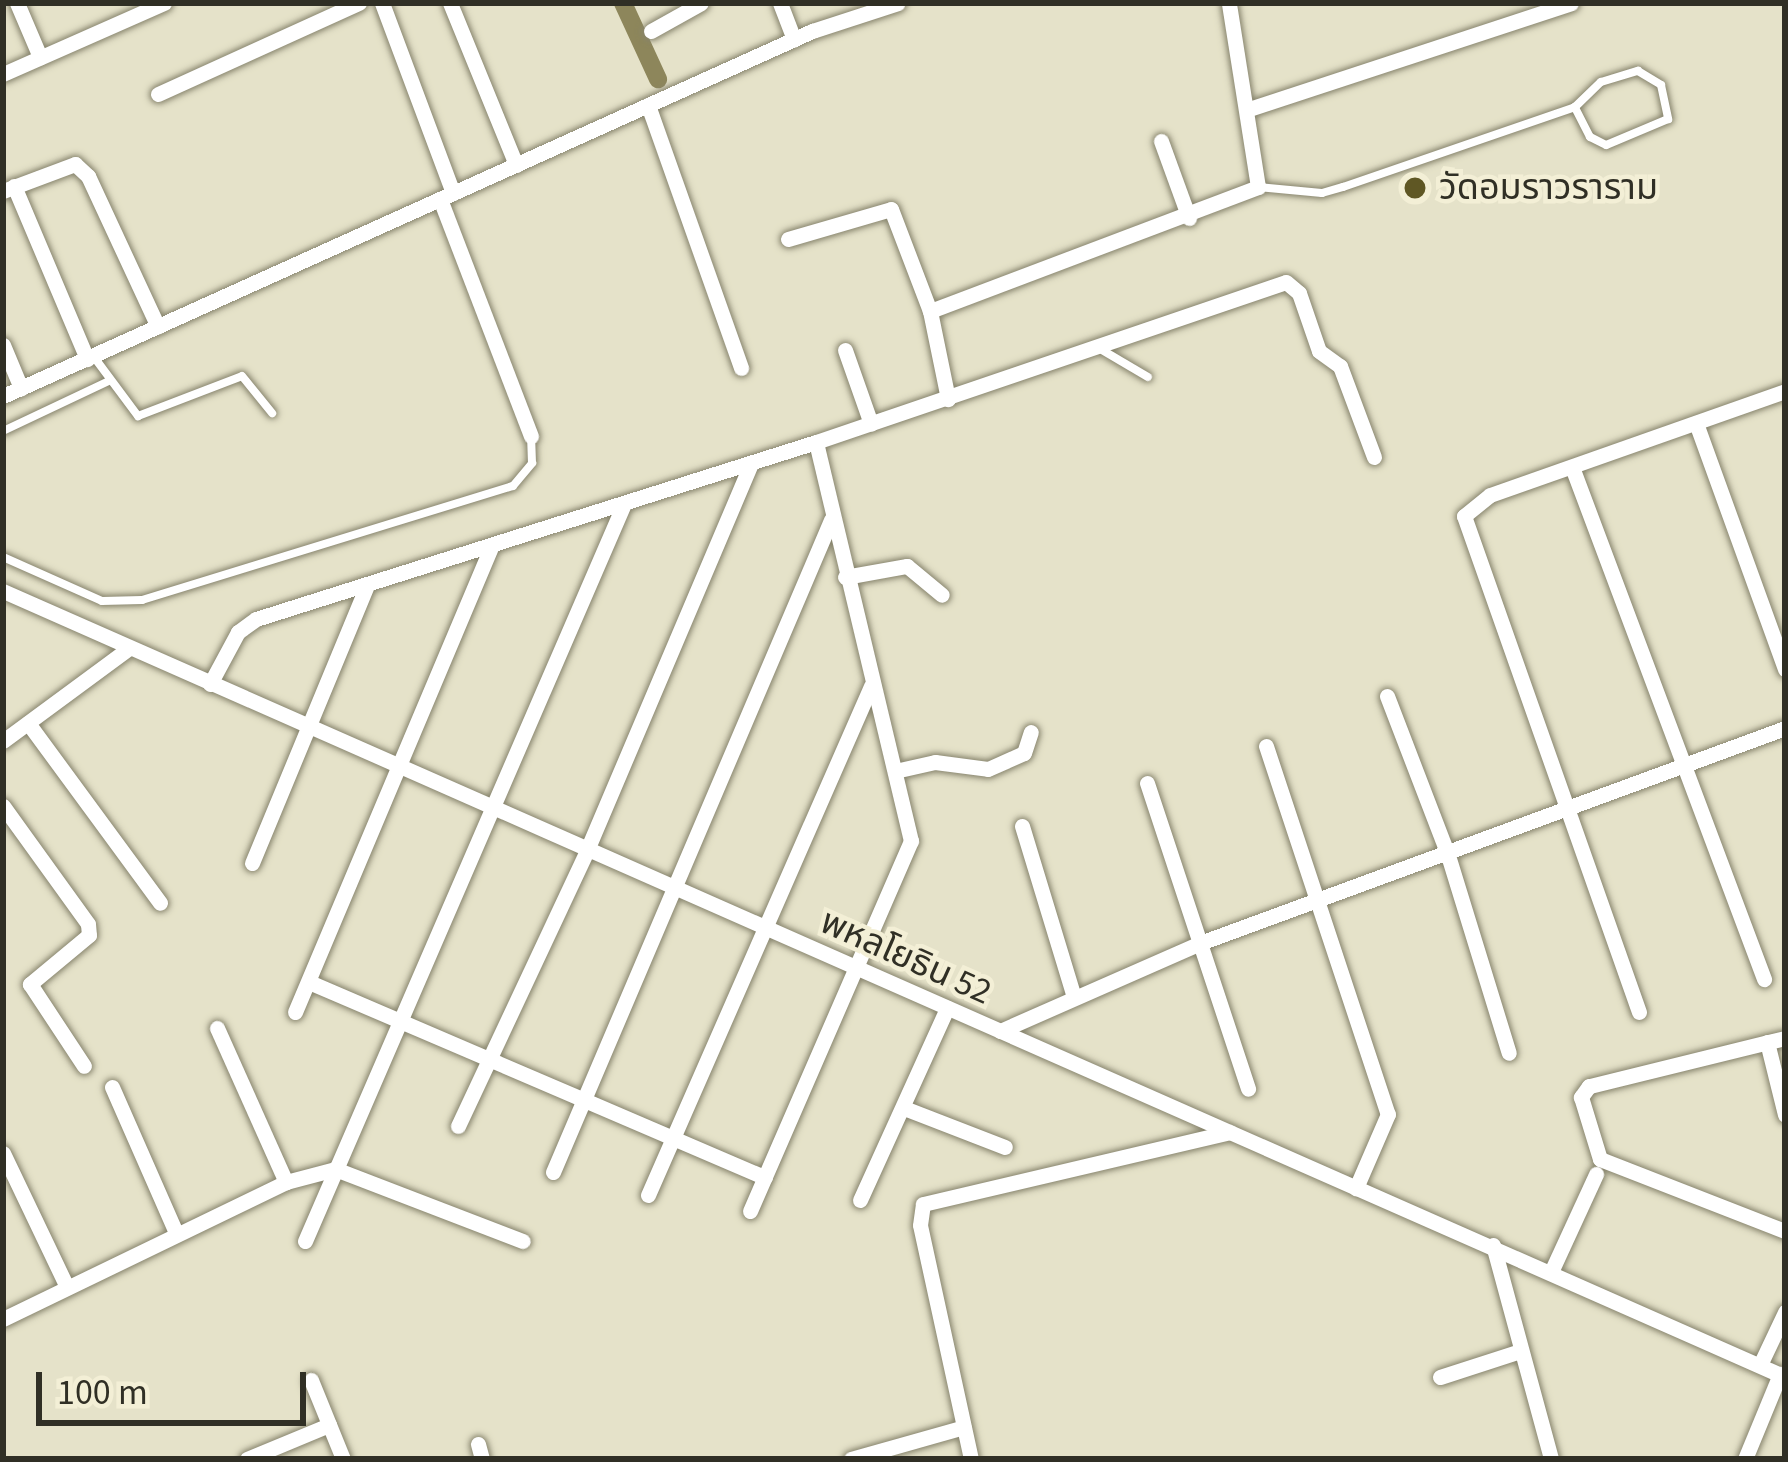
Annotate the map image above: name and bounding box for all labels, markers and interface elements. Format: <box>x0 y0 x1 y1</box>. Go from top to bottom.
place label: วัดอมราวราราม <box>1439 166 1658 210</box>
marker: วัดอมราวราราม <box>1402 175 1428 201</box>
street label: พหลโยธิน 52 <box>814 900 998 1014</box>
scale bar <box>42 1348 312 1422</box>
text: 100 m <box>57 1367 148 1418</box>

